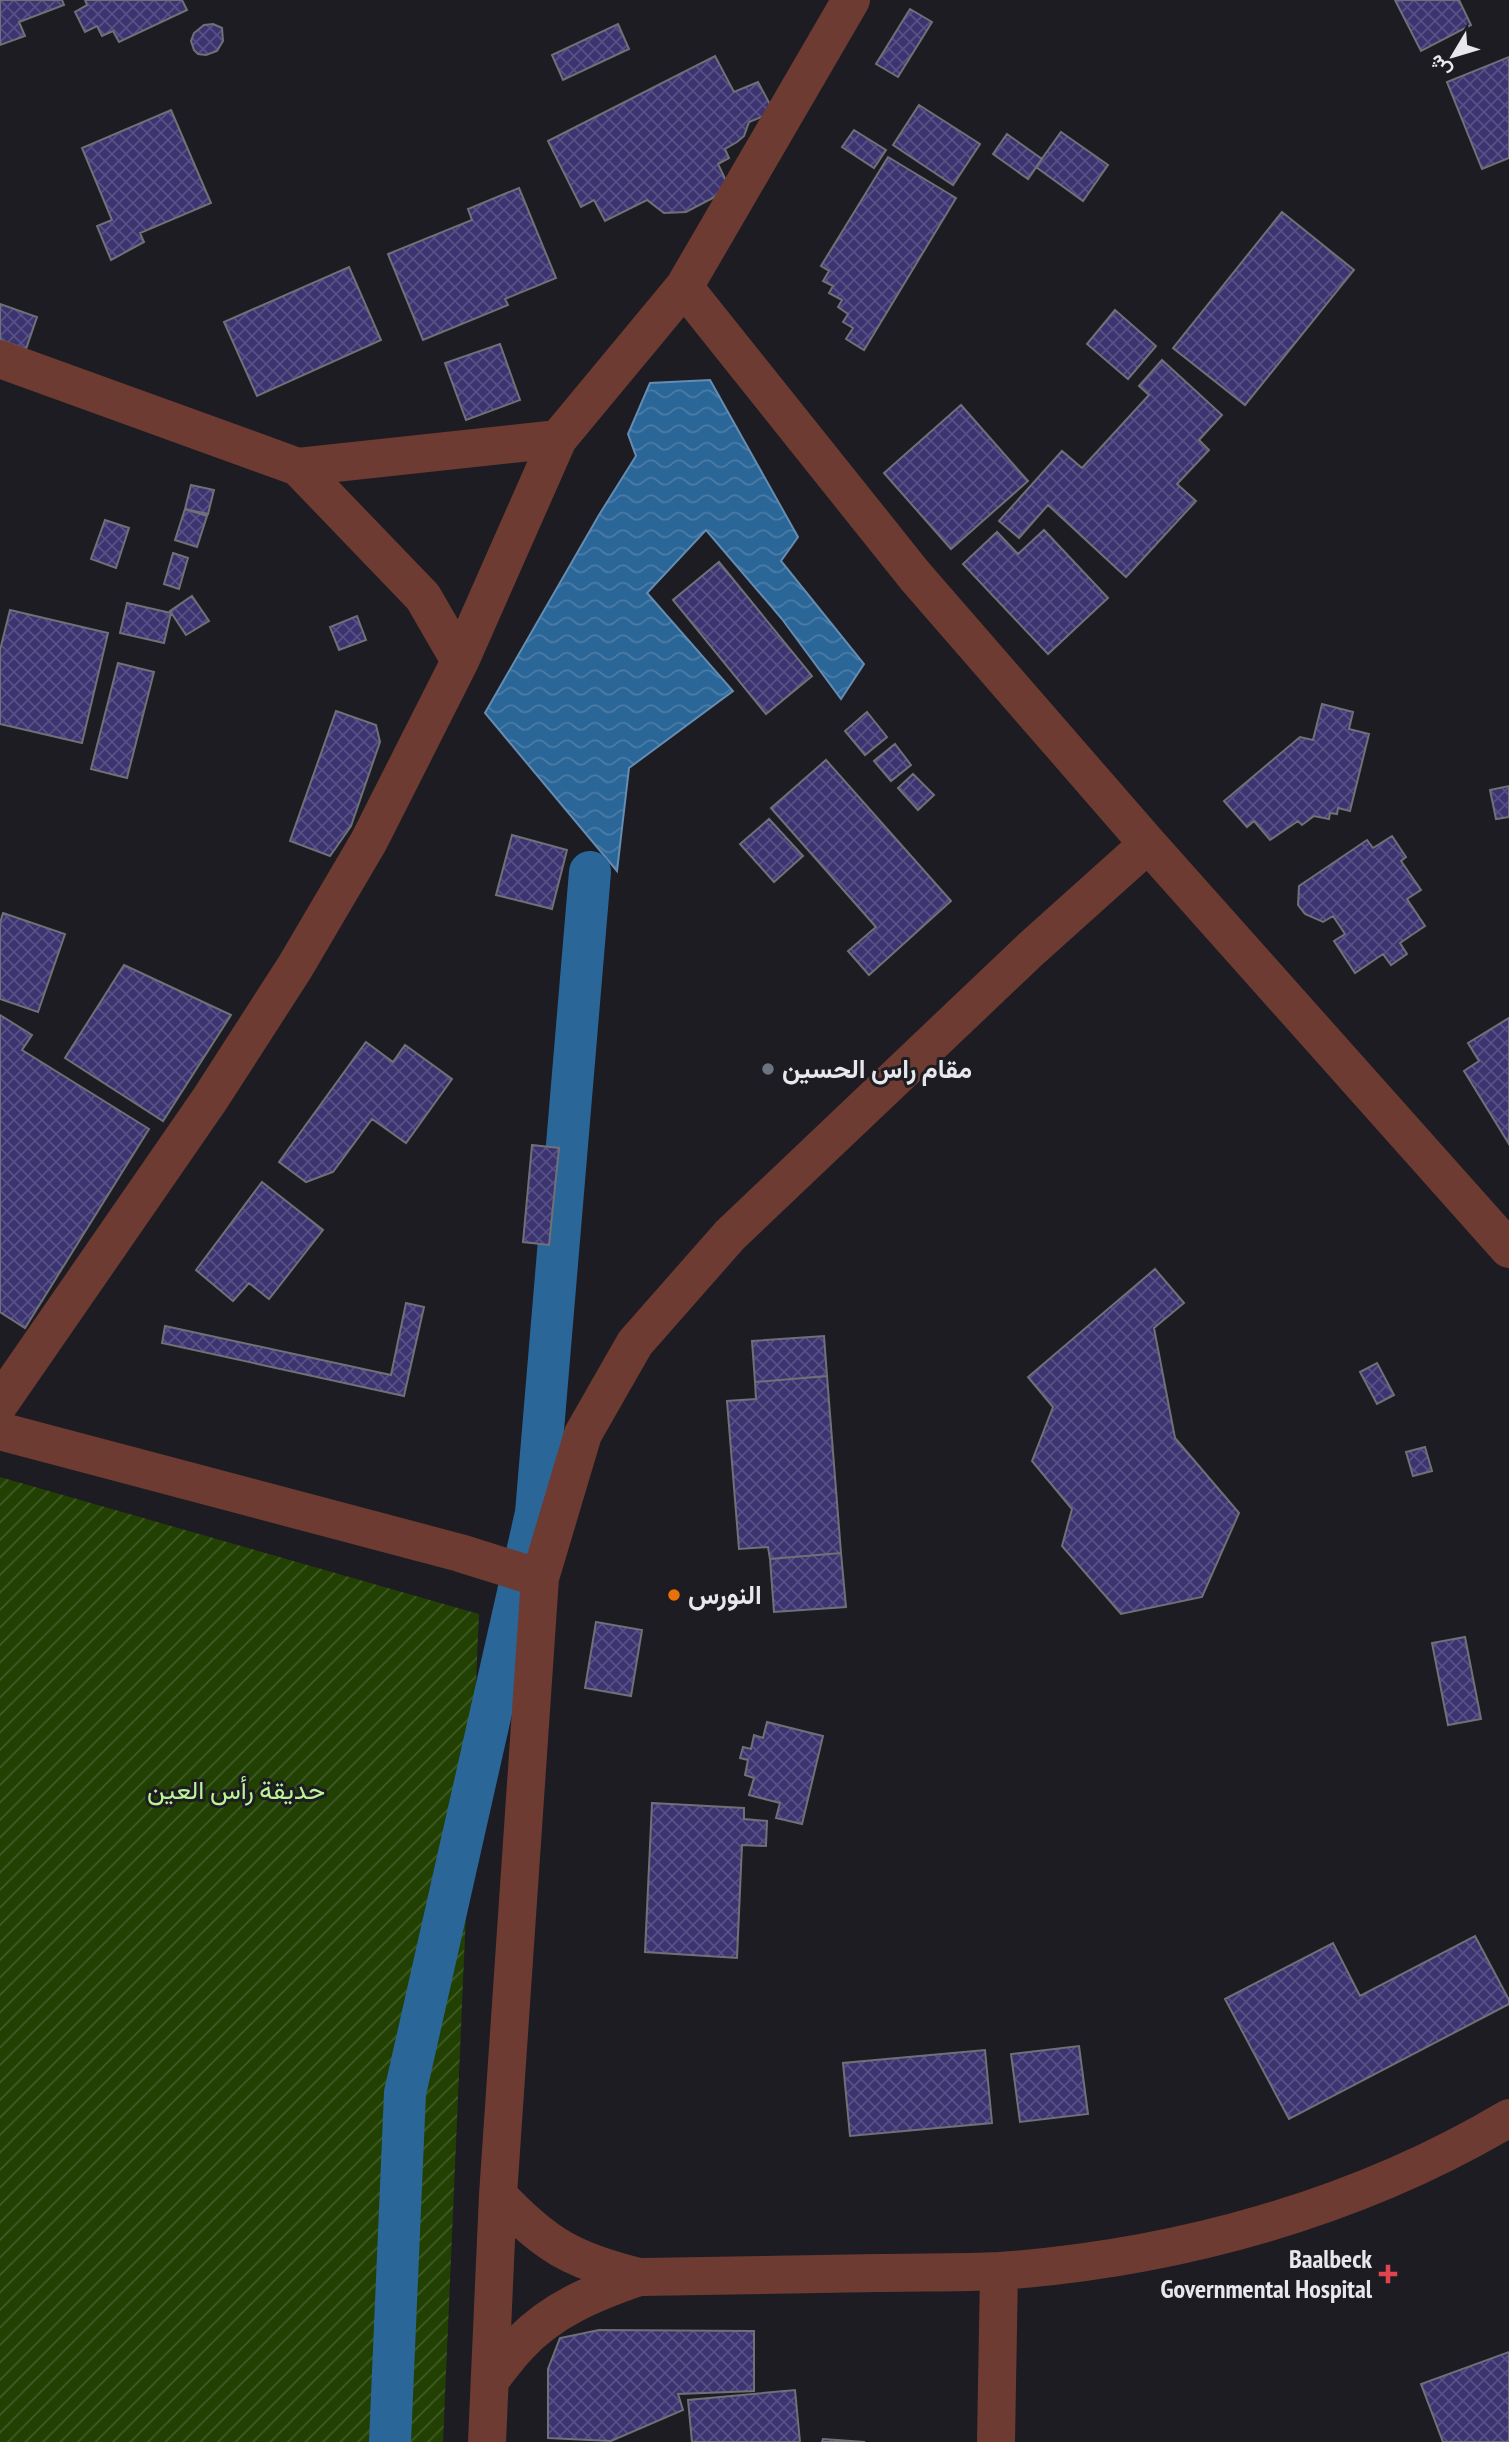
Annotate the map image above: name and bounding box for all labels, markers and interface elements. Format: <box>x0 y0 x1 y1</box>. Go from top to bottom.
north arrow <box>1418 21 1488 91</box>
text: ش <box>1423 50 1456 83</box>
place label: مقام راس الحسين <box>782 1052 972 1086</box>
marker: مقام راس الحسين <box>760 1061 776 1077</box>
place label: النورس <box>688 1578 762 1611</box>
marker: النورس <box>666 1587 682 1603</box>
park label: حديقة رأس العين <box>147 1773 325 1806</box>
place label: Baalbeck Governmental Hospital <box>1160 2242 1373 2305</box>
marker: Baalbeck Governmental Hospital <box>1378 2264 1398 2284</box>

